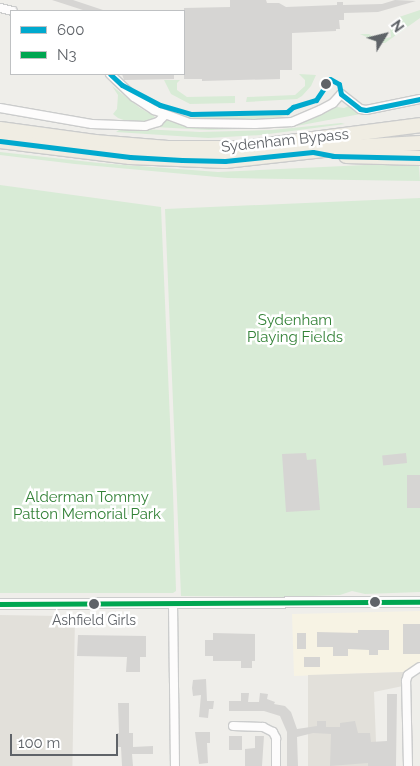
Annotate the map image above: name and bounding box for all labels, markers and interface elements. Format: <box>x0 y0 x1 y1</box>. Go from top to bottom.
legend <box>10 10 185 75</box>
north arrow <box>360 10 410 60</box>
text: N <box>388 17 407 35</box>
text: 600 <box>57 21 84 39</box>
text: N3 <box>57 46 77 64</box>
unlabelled marker <box>321 79 331 89</box>
street label: Sydenham Bypass <box>220 125 350 157</box>
park label: Sydenham Playing Fields <box>247 311 343 346</box>
park label: Alderman Tommy Patton Memorial Park <box>13 488 161 523</box>
unlabelled marker <box>370 597 380 607</box>
marker: Ashfield Girls <box>89 599 99 609</box>
place label: Ashfield Girls <box>52 612 136 628</box>
scale bar <box>12 724 120 756</box>
text: 100 m <box>18 734 60 752</box>

